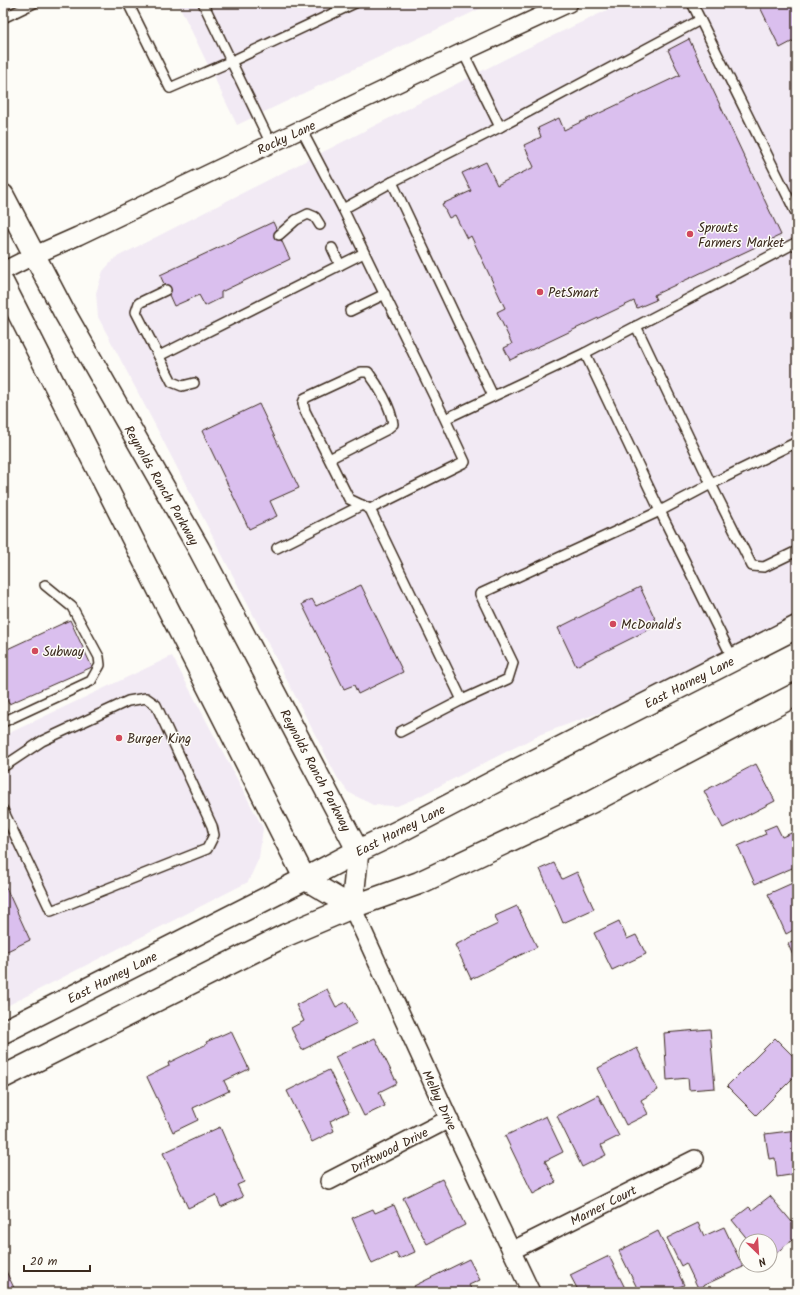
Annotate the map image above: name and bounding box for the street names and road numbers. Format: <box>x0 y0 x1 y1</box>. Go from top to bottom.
street label: Rocky Lane <box>254 116 320 161</box>
street label: Reynolds Ranch Parkway <box>118 422 204 551</box>
street label: East Harney Lane <box>641 652 739 715</box>
street label: Reynolds Ranch Parkway <box>274 706 356 836</box>
street label: East Harney Lane <box>352 800 450 863</box>
street label: East Harney Lane <box>64 947 162 1010</box>
street label: Melby Drive <box>415 1067 462 1134</box>
street label: Driftwood Drive <box>347 1123 432 1180</box>
street label: Marner Court <box>567 1180 641 1232</box>

